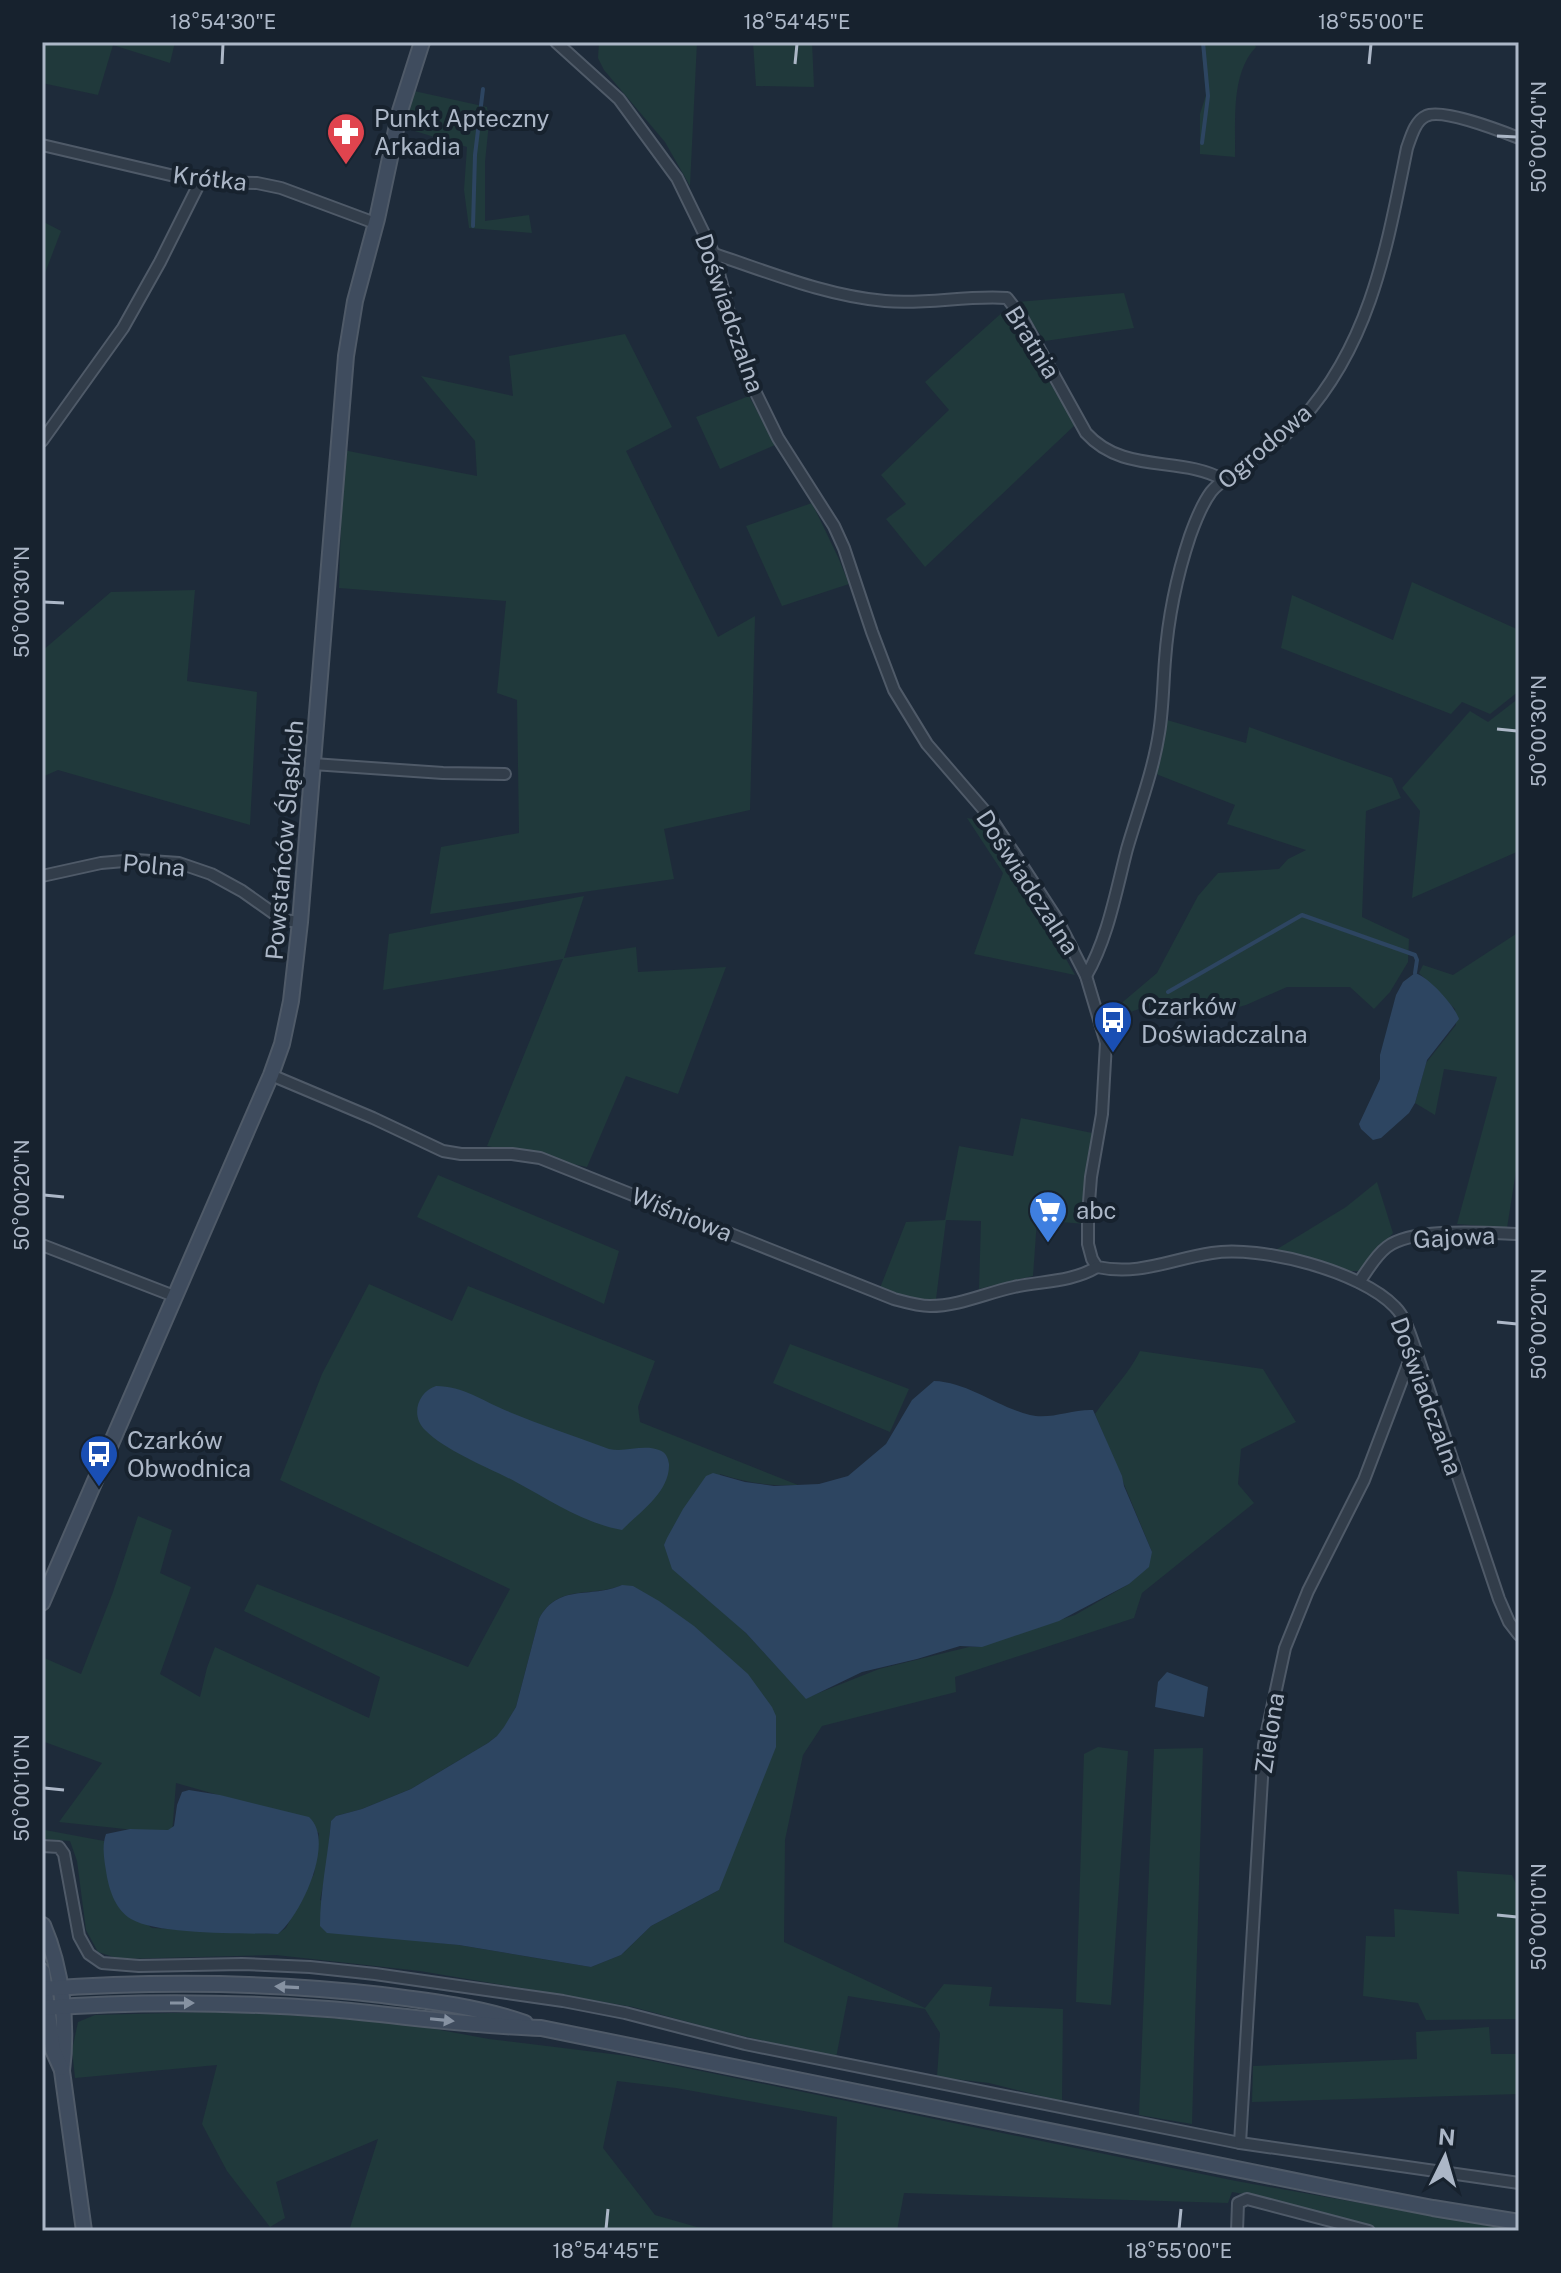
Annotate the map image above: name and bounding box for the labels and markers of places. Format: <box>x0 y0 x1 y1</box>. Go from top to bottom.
place label: Punkt Apteczny Arkadia <box>374 104 550 160</box>
pharmacy icon: Punkt Apteczny Arkadia <box>325 111 367 166</box>
place label: Czarków Doświadczalna <box>1141 992 1307 1048</box>
bus stop icon: Czarków Doświadczalna <box>1092 999 1134 1054</box>
supermarket icon: abc <box>1027 1189 1069 1244</box>
place label: abc <box>1076 1196 1117 1224</box>
place label: Czarków Obwodnica <box>127 1426 251 1482</box>
bus stop icon: Czarków Obwodnica <box>78 1433 120 1488</box>

